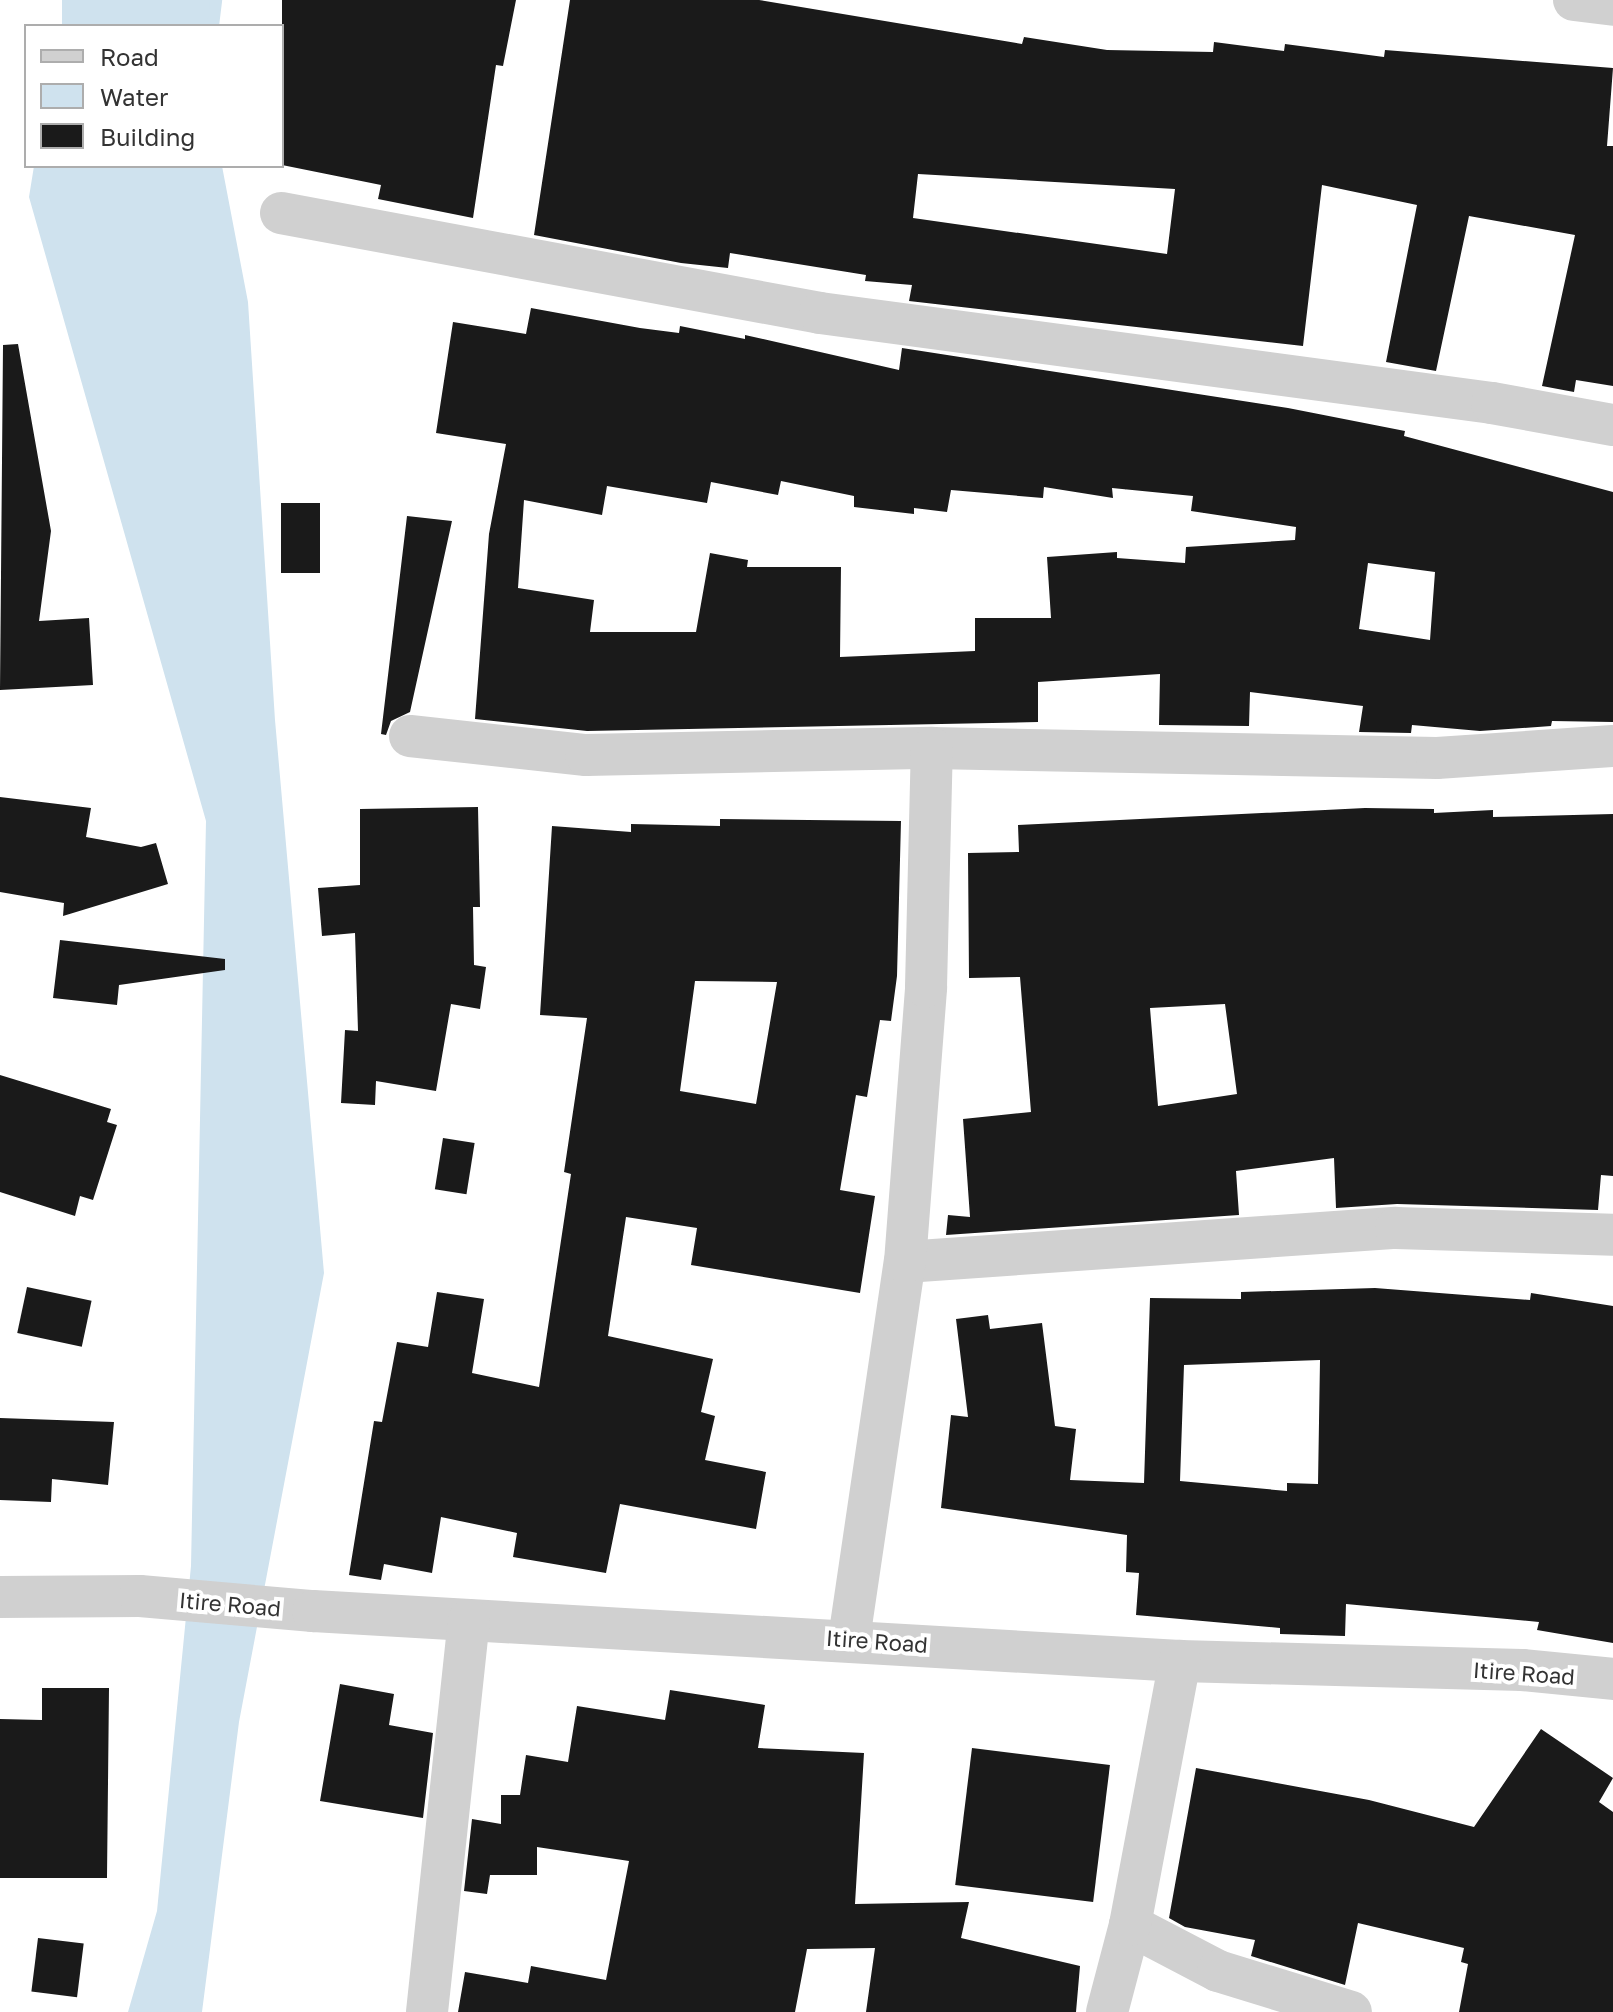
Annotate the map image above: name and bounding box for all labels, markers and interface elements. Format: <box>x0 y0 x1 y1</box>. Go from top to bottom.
legend <box>24 24 284 168</box>
text: Road <box>100 42 159 71</box>
text: Water <box>100 82 168 111</box>
text: Building <box>100 122 195 151</box>
street label: Itire Road <box>178 1586 282 1622</box>
street label: Itire Road <box>825 1624 929 1658</box>
street label: Itire Road <box>1472 1656 1576 1690</box>

